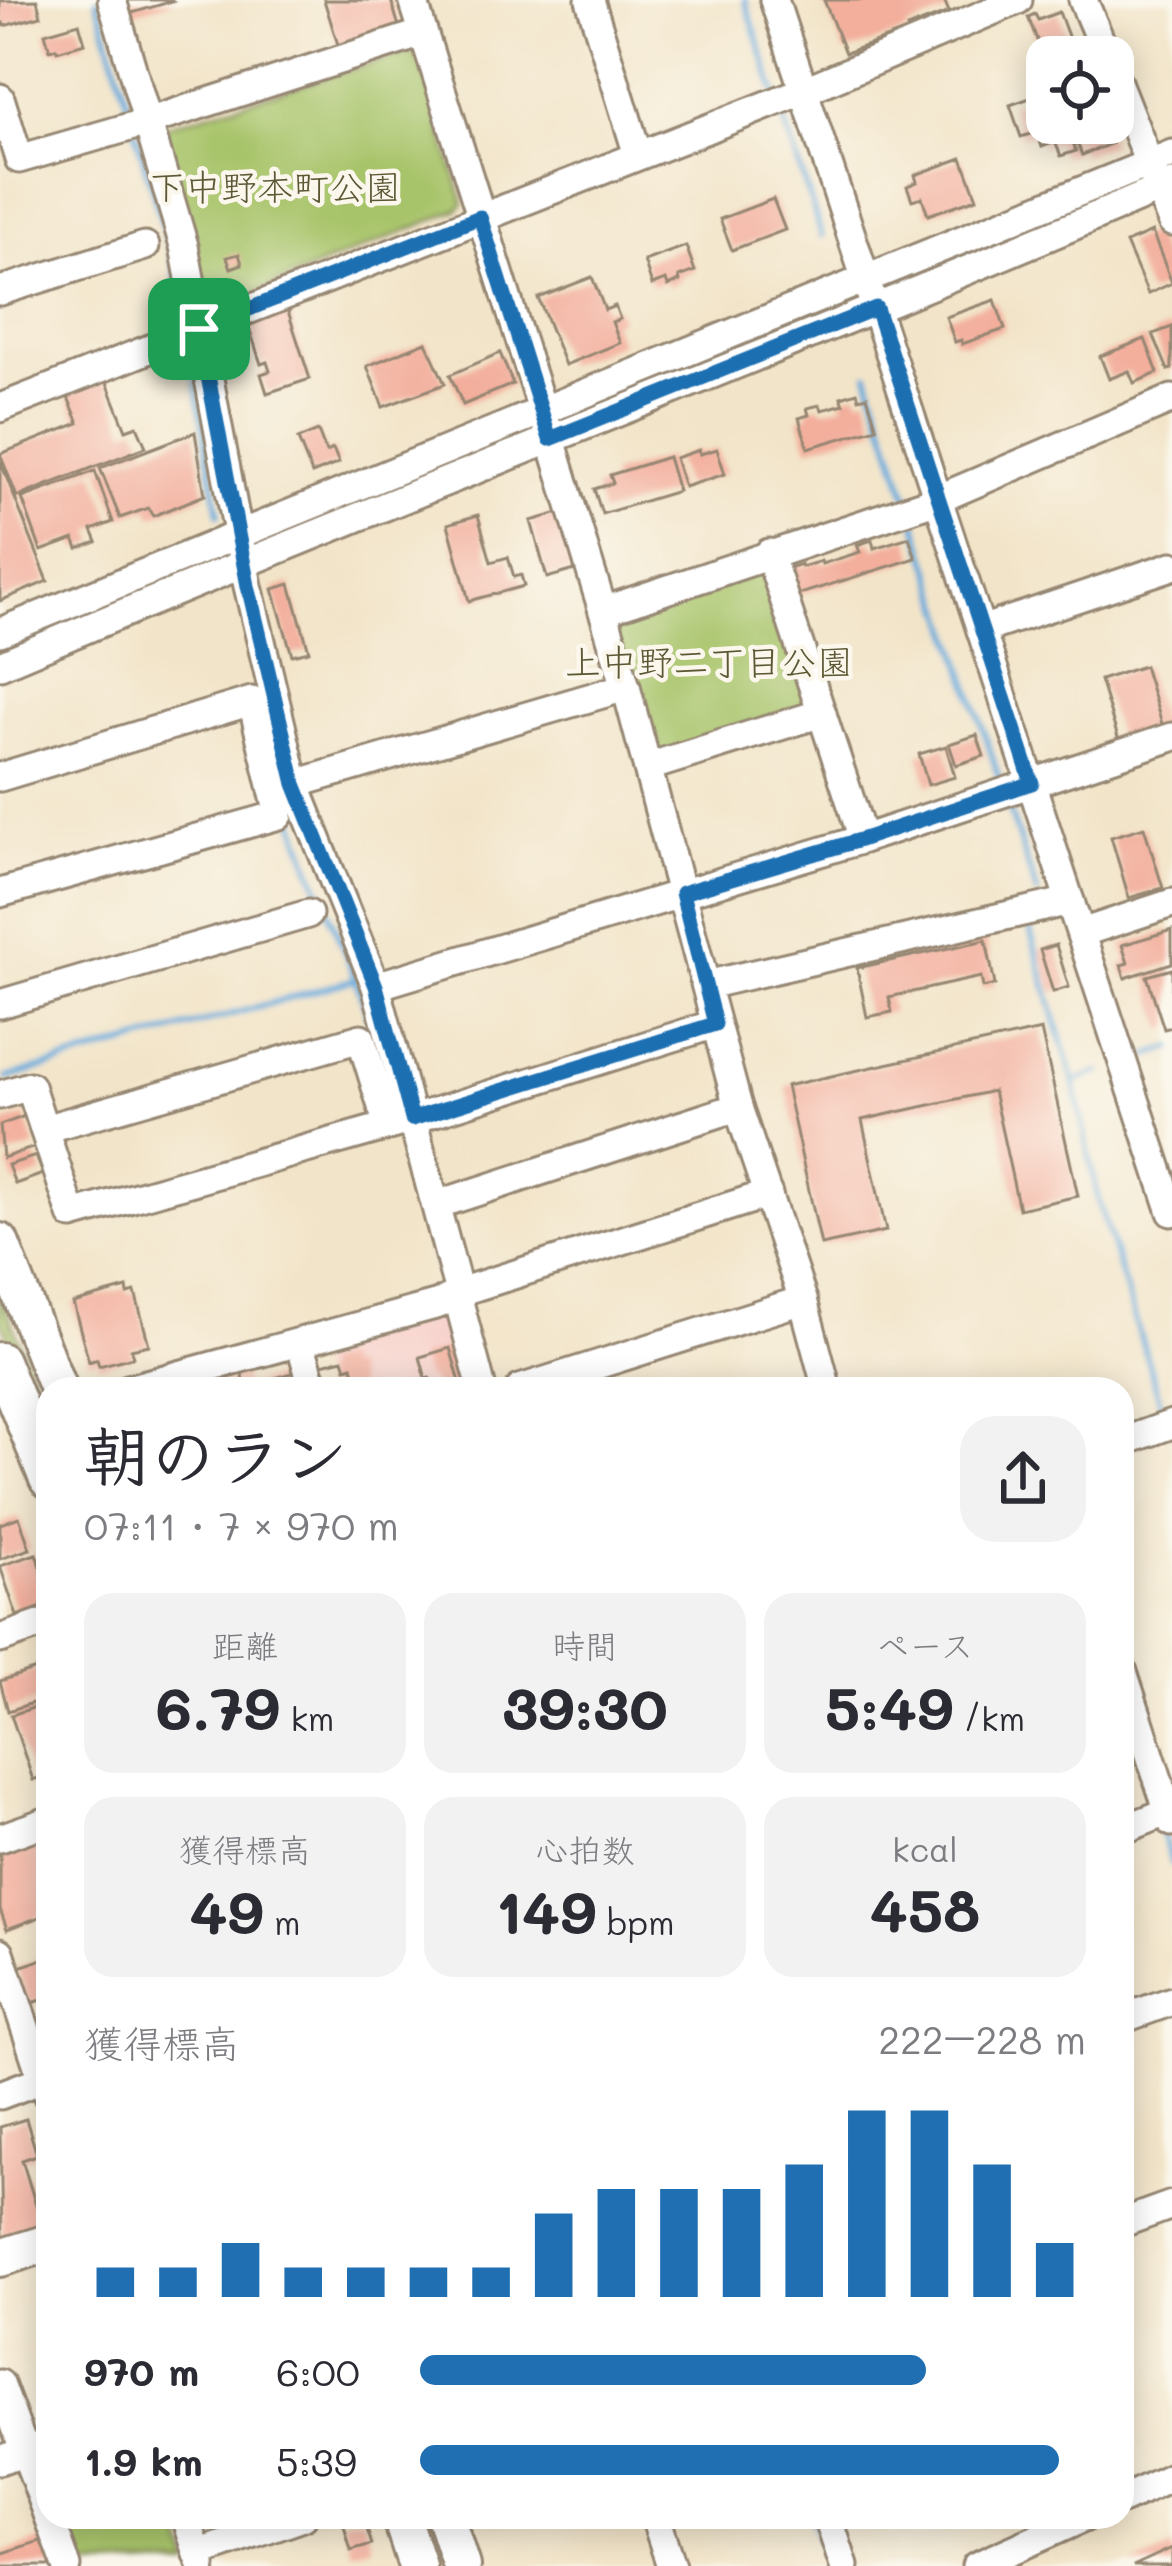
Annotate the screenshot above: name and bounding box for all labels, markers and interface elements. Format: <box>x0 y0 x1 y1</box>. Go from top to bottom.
map controls <box>1026 36 1134 144</box>
button: locate <box>1026 36 1134 144</box>
park label: 下中野本町公園 <box>149 162 401 209</box>
pin <box>148 278 250 380</box>
icon: arrive <box>166 296 232 362</box>
park label: 上中野二丁目公園 <box>565 637 853 684</box>
text: 朝のラン <box>84 1411 348 1497</box>
button: share <box>960 1416 1086 1542</box>
text: 07:11 · 7 × 970 m <box>84 1499 399 1550</box>
text: 距離 <box>212 1623 278 1666</box>
text: 時間 <box>552 1623 618 1666</box>
text: ペース <box>876 1623 974 1666</box>
text: 6.79 <box>156 1668 280 1746</box>
text: 39:30 <box>502 1668 668 1746</box>
text: 5:49 <box>825 1668 953 1746</box>
text: km <box>280 1696 334 1739</box>
text: /km <box>953 1696 1025 1739</box>
text: 獲得標高 <box>179 1827 311 1870</box>
text: 心拍数 <box>536 1827 635 1870</box>
text: kcal <box>892 1827 958 1870</box>
text: 458 <box>870 1870 980 1948</box>
text: 49 <box>190 1872 264 1950</box>
text: 149 <box>496 1872 596 1950</box>
text: m <box>264 1900 300 1943</box>
text: bpm <box>596 1900 674 1943</box>
text: 222–228 m <box>878 2013 1086 2064</box>
text: 獲得標高 <box>84 2017 240 2068</box>
text: 970 m <box>84 2345 199 2396</box>
text: 6:00 <box>276 2345 360 2396</box>
text: 1.9 km <box>84 2435 203 2486</box>
text: 5:39 <box>276 2435 357 2486</box>

